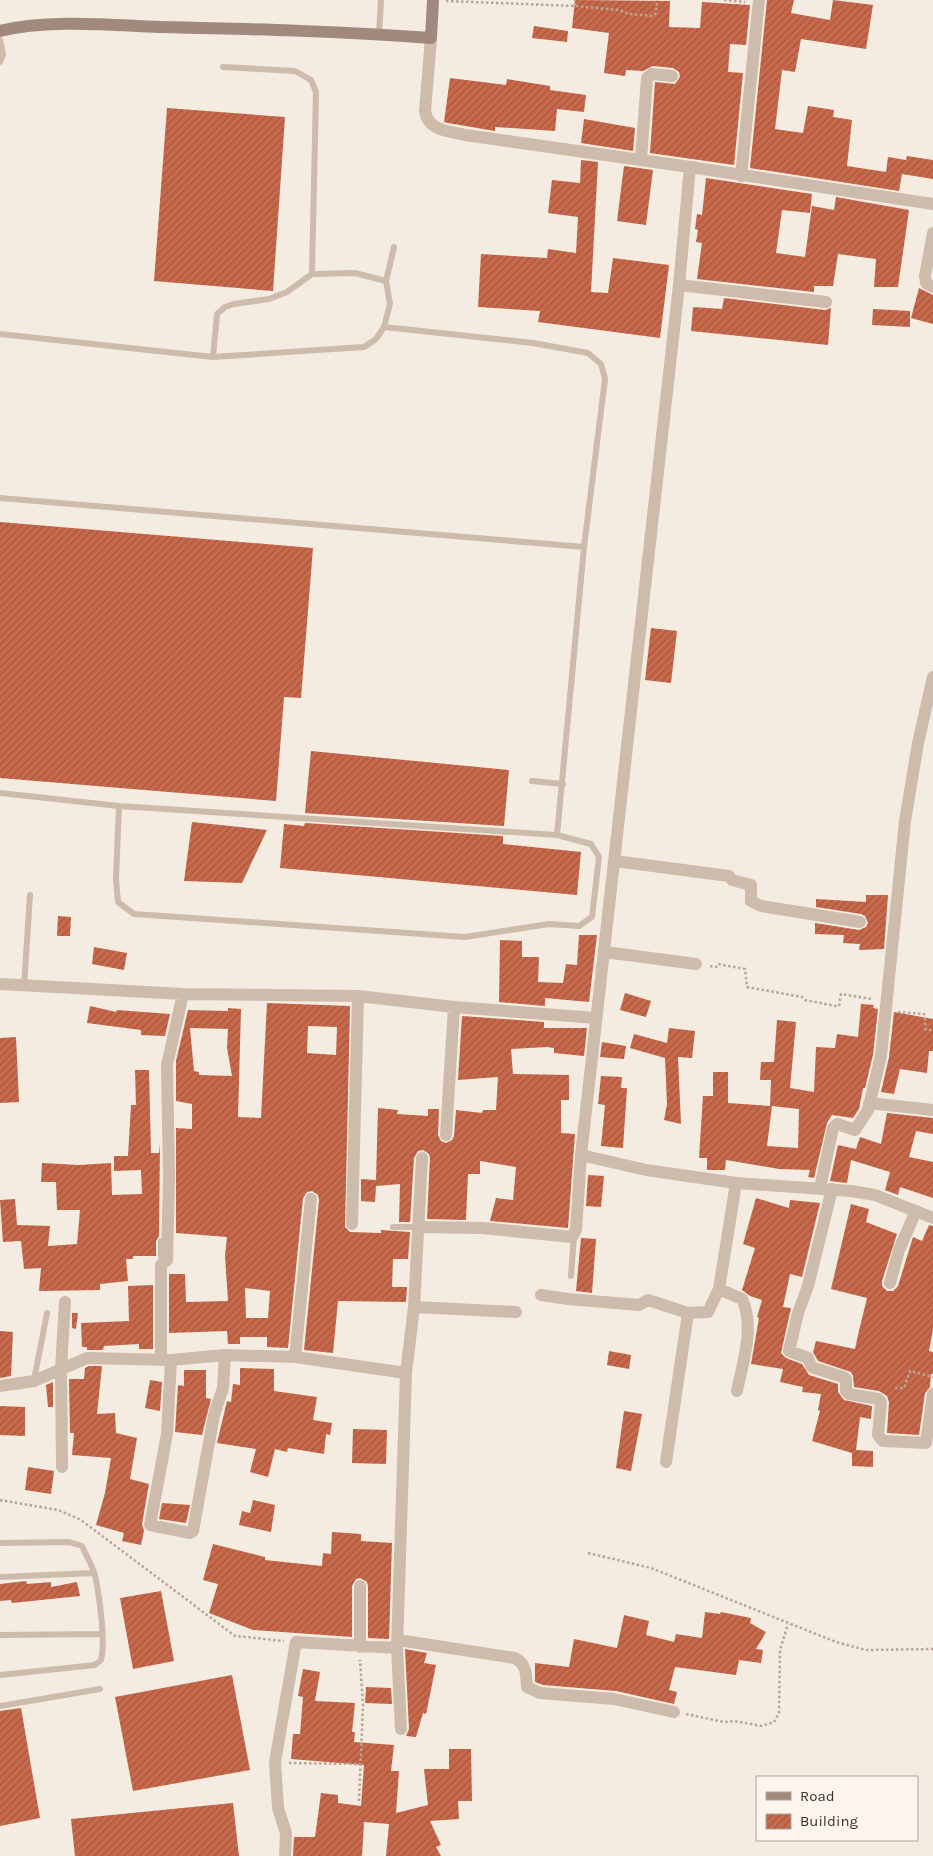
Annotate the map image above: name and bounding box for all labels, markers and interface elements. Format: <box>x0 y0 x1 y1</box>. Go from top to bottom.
legend <box>756 1776 918 1841</box>
text: Road <box>800 1787 835 1805</box>
text: Building <box>800 1812 858 1830</box>

